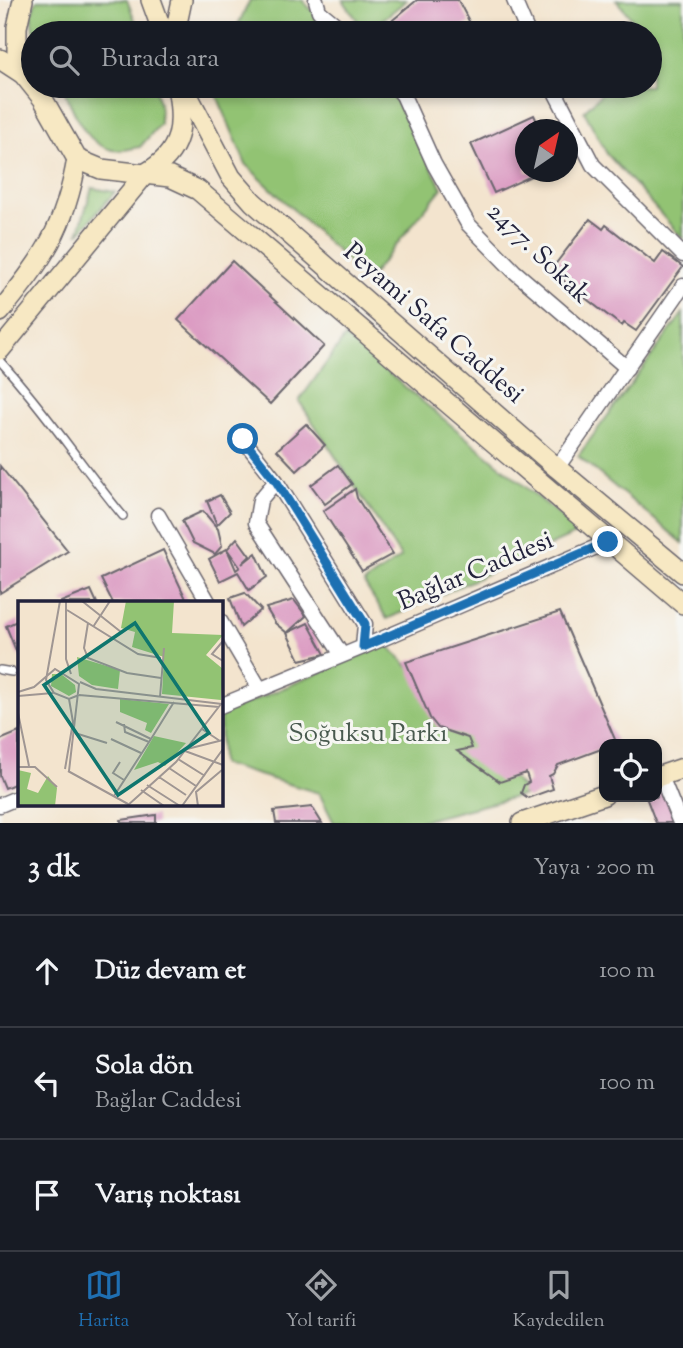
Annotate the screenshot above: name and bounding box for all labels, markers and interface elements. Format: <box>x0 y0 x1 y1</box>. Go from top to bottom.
search box <box>21 21 662 98</box>
icon: search <box>45 41 83 79</box>
text: Burada ara <box>101 41 219 78</box>
north arrow <box>515 119 578 182</box>
street label: 2477. Sokak <box>478 195 598 313</box>
street label: Peyami Safa Caddesi <box>334 235 532 413</box>
route start <box>227 423 258 454</box>
street label: Bağlar Caddesi <box>393 523 559 621</box>
route end <box>592 526 623 557</box>
inset map <box>18 601 222 806</box>
park label: Soğuksu Parkı <box>288 716 448 753</box>
map controls <box>599 739 662 802</box>
button: locate <box>599 739 662 802</box>
text: 3 dk <box>28 847 80 890</box>
text: Yaya · 200 m <box>533 852 655 885</box>
icon: ahead <box>28 952 66 990</box>
text: Düz devam et <box>95 953 246 990</box>
text: 100 m <box>599 955 655 988</box>
text: Sola dön <box>95 1048 193 1085</box>
icon: left <box>28 1064 66 1102</box>
text: 100 m <box>599 1067 655 1100</box>
text: Bağlar Caddesi <box>95 1085 242 1118</box>
icon: arrive <box>28 1176 66 1214</box>
text: Varış noktası <box>95 1177 241 1214</box>
tab: Harita <box>78 1266 129 1335</box>
tab: Yol tarifi <box>286 1266 356 1335</box>
tab: Kaydedilen <box>513 1266 605 1335</box>

